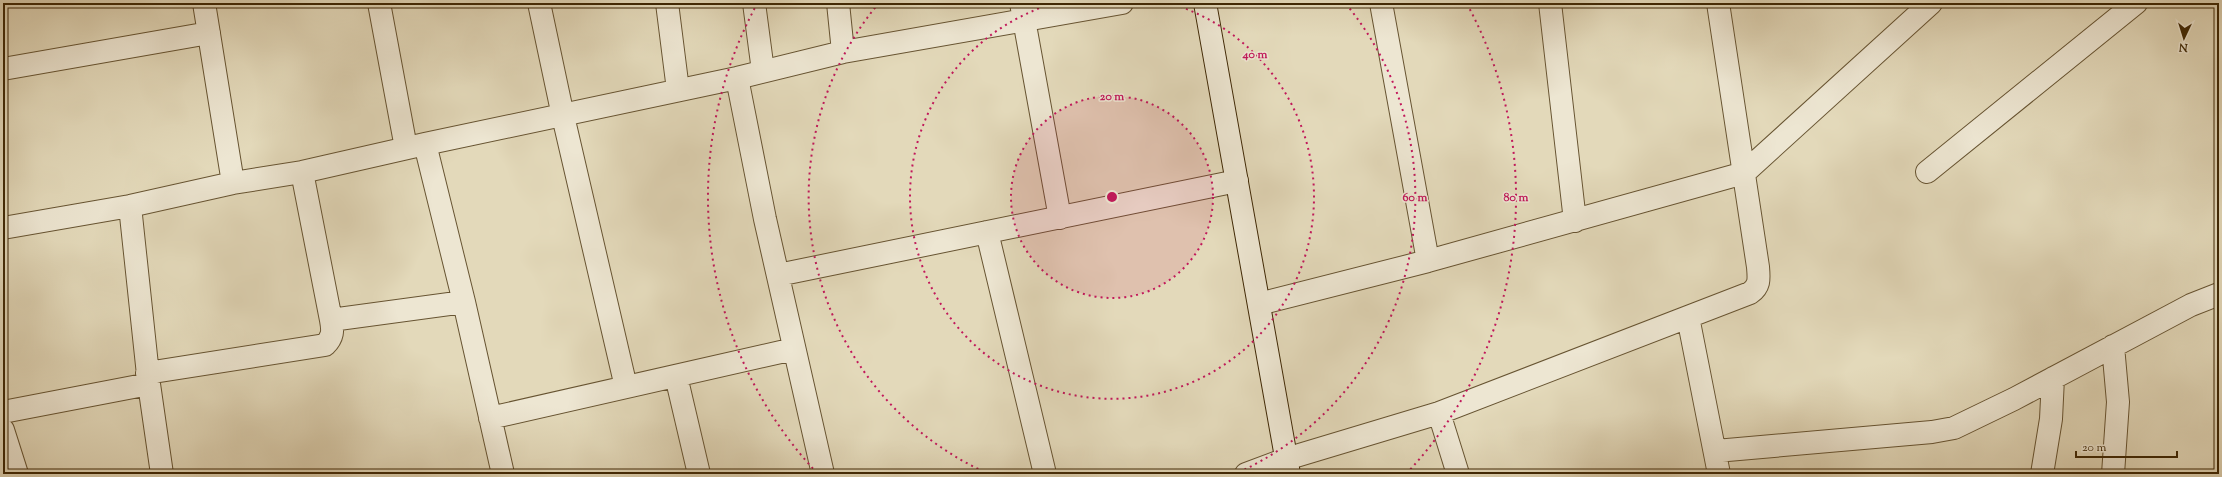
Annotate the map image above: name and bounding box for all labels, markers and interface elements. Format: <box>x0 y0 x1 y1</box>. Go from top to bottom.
north arrow <box>2164 18 2204 58</box>
text: N <box>2178 39 2189 55</box>
text: 40 m <box>1242 46 1267 64</box>
text: 20 m <box>1100 88 1124 106</box>
text: 60 m <box>1403 189 1427 207</box>
text: 80 m <box>1504 189 1528 207</box>
centre of rings <box>1105 190 1119 204</box>
scale bar <box>2076 433 2177 459</box>
text: 20 m <box>2082 439 2107 457</box>

